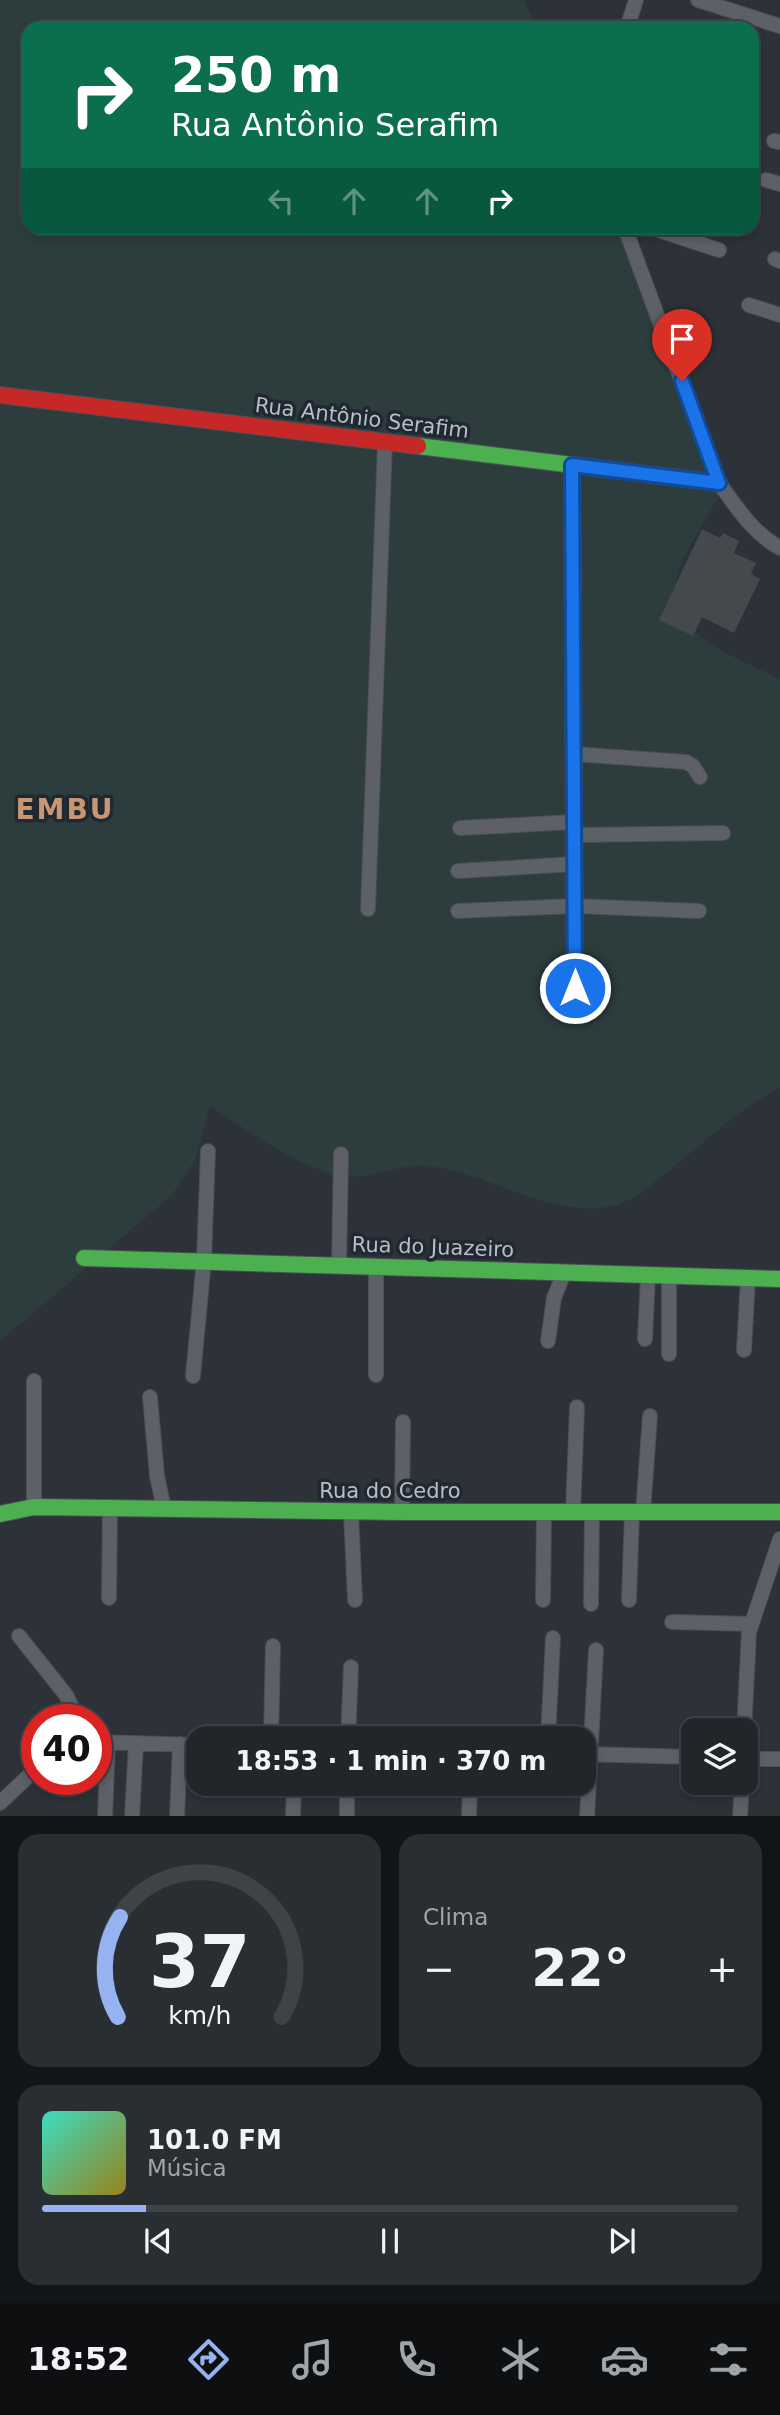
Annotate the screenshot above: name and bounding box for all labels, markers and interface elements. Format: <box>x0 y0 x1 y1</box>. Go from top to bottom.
text: 250 m <box>171 47 341 104</box>
icon: right <box>56 49 147 140</box>
text: Rua Antônio Serafim <box>171 106 499 144</box>
icon: left <box>262 182 300 220</box>
icon: ahead <box>335 182 373 220</box>
icon: ahead <box>408 182 446 220</box>
icon: right <box>481 182 519 220</box>
pin <box>652 309 712 381</box>
icon: arrive <box>663 320 701 358</box>
street label: Rua Antônio Serafim <box>254 393 470 443</box>
district label: EMBU <box>15 793 115 826</box>
position arrow <box>538 951 612 1025</box>
street label: Rua do Juazeiro <box>351 1232 515 1262</box>
street label: Rua do Cedro <box>319 1479 461 1503</box>
speed limit sign: 40 <box>21 1704 112 1795</box>
map controls <box>681 1718 758 1795</box>
button: layers <box>681 1718 758 1795</box>
text: 18:53 · 1 min · 370 m <box>236 1746 546 1776</box>
text: Clima <box>423 1904 488 1930</box>
text: 37 <box>149 1919 250 2004</box>
text: 22° <box>531 1938 630 1998</box>
text: − <box>423 1947 455 1991</box>
text: + <box>706 1947 738 1991</box>
text: km/h <box>168 2000 231 2029</box>
text: 101.0 FM <box>147 2125 282 2155</box>
text: Música <box>147 2155 227 2181</box>
icon: previous <box>139 2222 177 2260</box>
icon: pause <box>371 2222 409 2260</box>
icon: next <box>603 2222 641 2260</box>
icon: directions <box>184 2335 233 2384</box>
icon: music <box>288 2335 337 2384</box>
icon: phone <box>392 2335 441 2384</box>
icon: climate <box>496 2335 545 2384</box>
icon: car <box>600 2335 649 2384</box>
icon: filters <box>704 2335 753 2384</box>
text: 18:52 <box>27 2340 129 2378</box>

